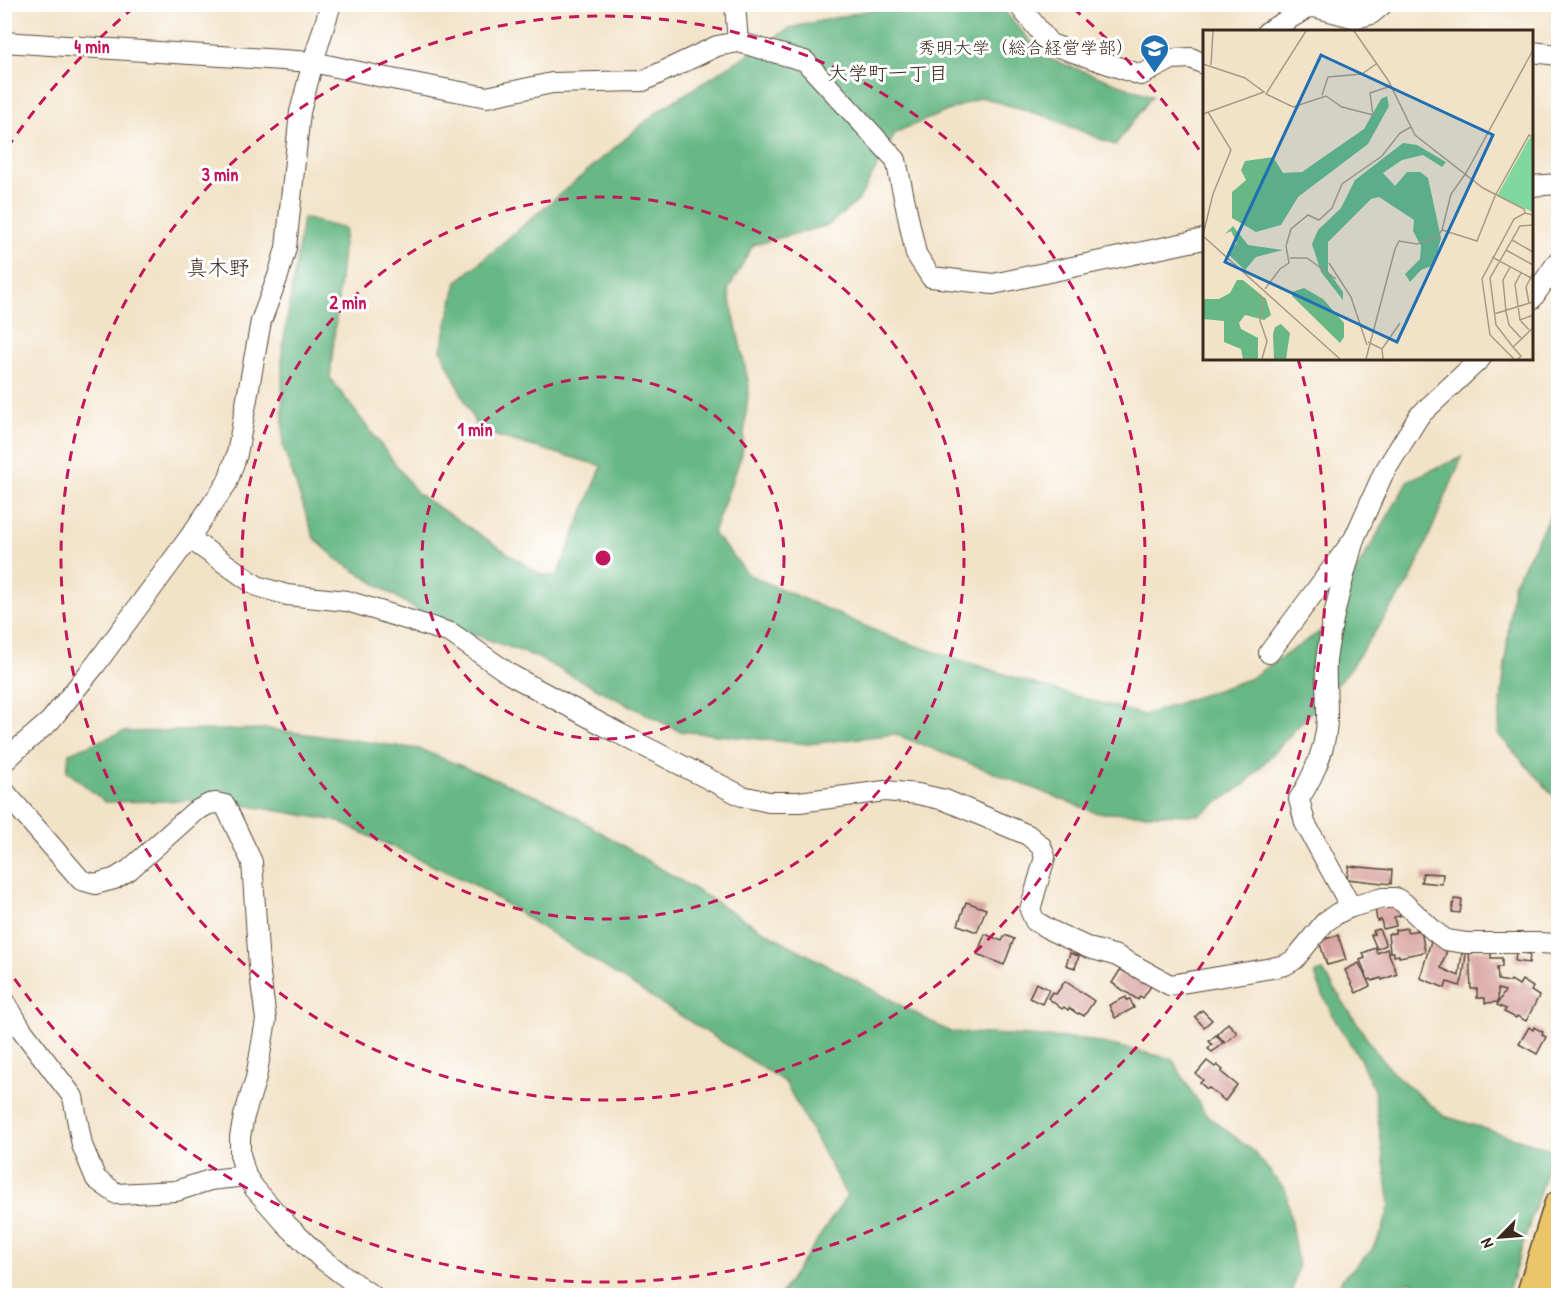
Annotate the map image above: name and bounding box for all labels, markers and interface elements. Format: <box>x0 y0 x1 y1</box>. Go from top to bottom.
inset map <box>1203 30 1533 360</box>
school or university icon: 秀明大学（総合経営学部） <box>1139 32 1171 74</box>
text: 4 min <box>74 34 110 59</box>
place label: 秀明大学（総合経営学部） <box>918 35 1134 60</box>
district label: 大学町一丁目 <box>828 59 948 86</box>
text: 3 min <box>202 162 238 187</box>
district label: 真木野 <box>187 253 250 282</box>
text: 2 min <box>330 290 366 315</box>
text: 1 min <box>457 417 493 442</box>
centre of rings <box>593 548 613 568</box>
north arrow <box>1470 1207 1530 1267</box>
text: N <box>1474 1234 1498 1252</box>

